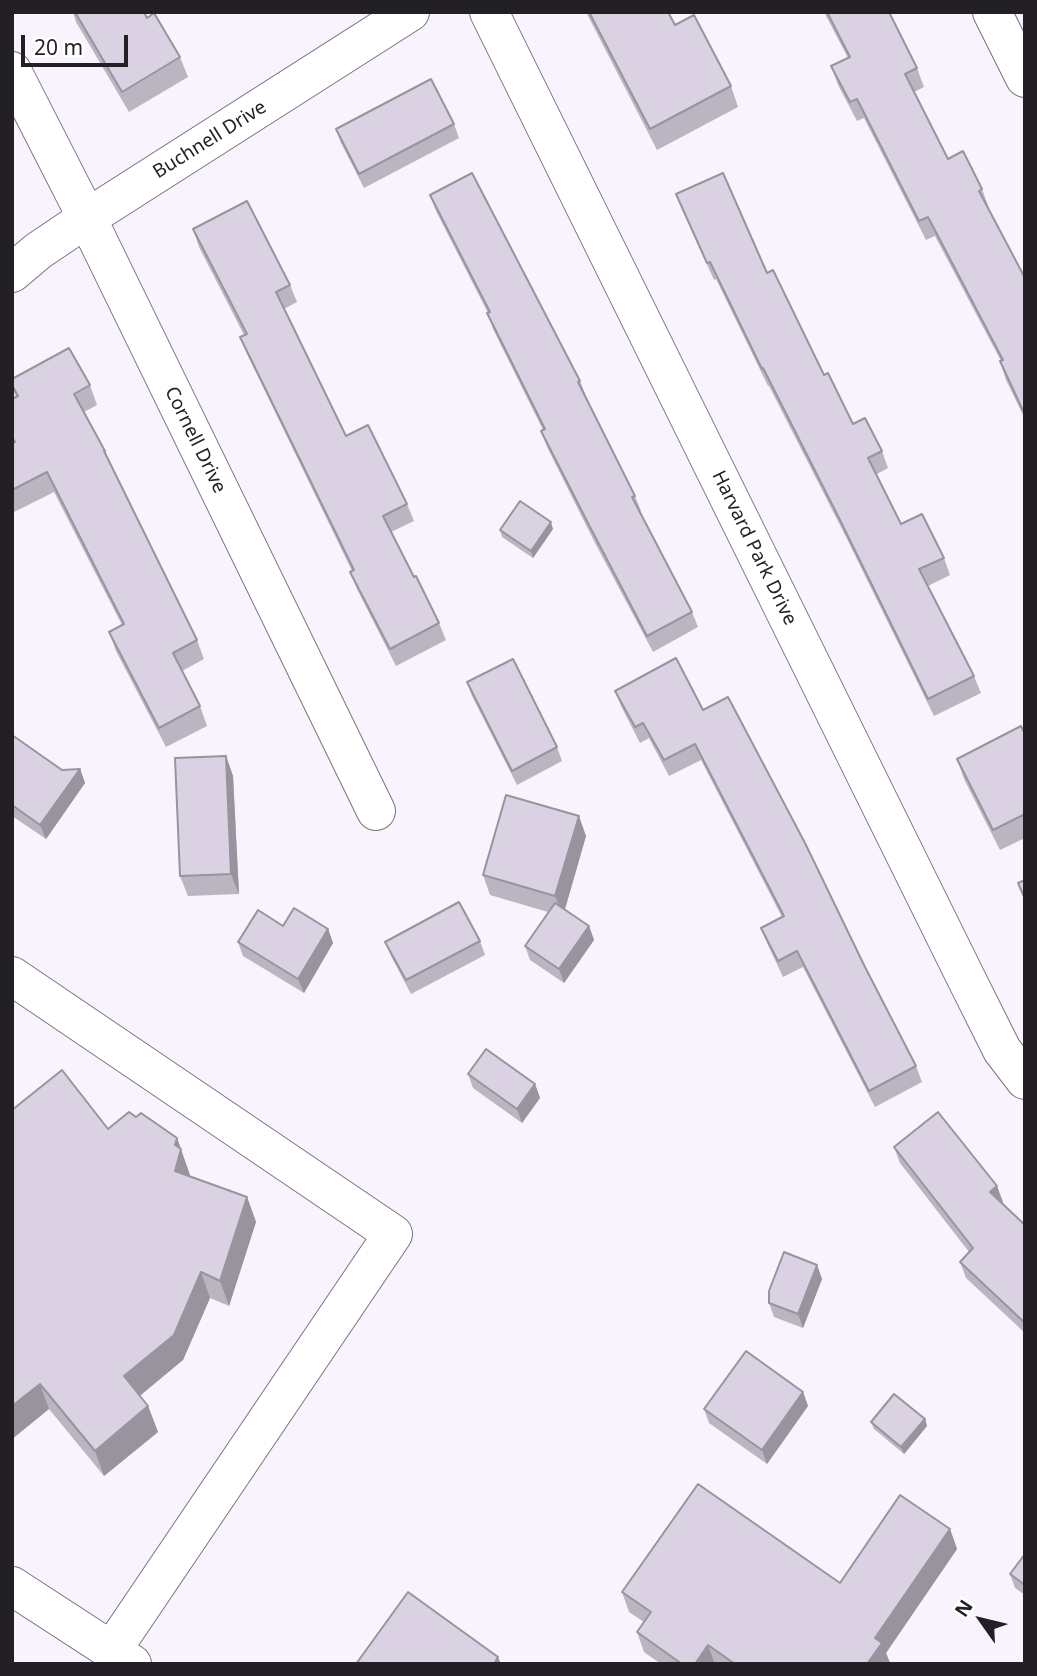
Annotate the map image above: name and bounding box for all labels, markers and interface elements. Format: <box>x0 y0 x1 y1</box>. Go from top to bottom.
scale bar <box>24 21 131 65</box>
text: 20 m <box>34 33 83 61</box>
street label: Buchnell Drive <box>149 96 271 184</box>
street label: Cornell Drive <box>159 383 231 497</box>
street label: Harvard Park Drive <box>707 467 801 629</box>
north arrow <box>946 1585 1016 1655</box>
text: N <box>948 1595 979 1622</box>

